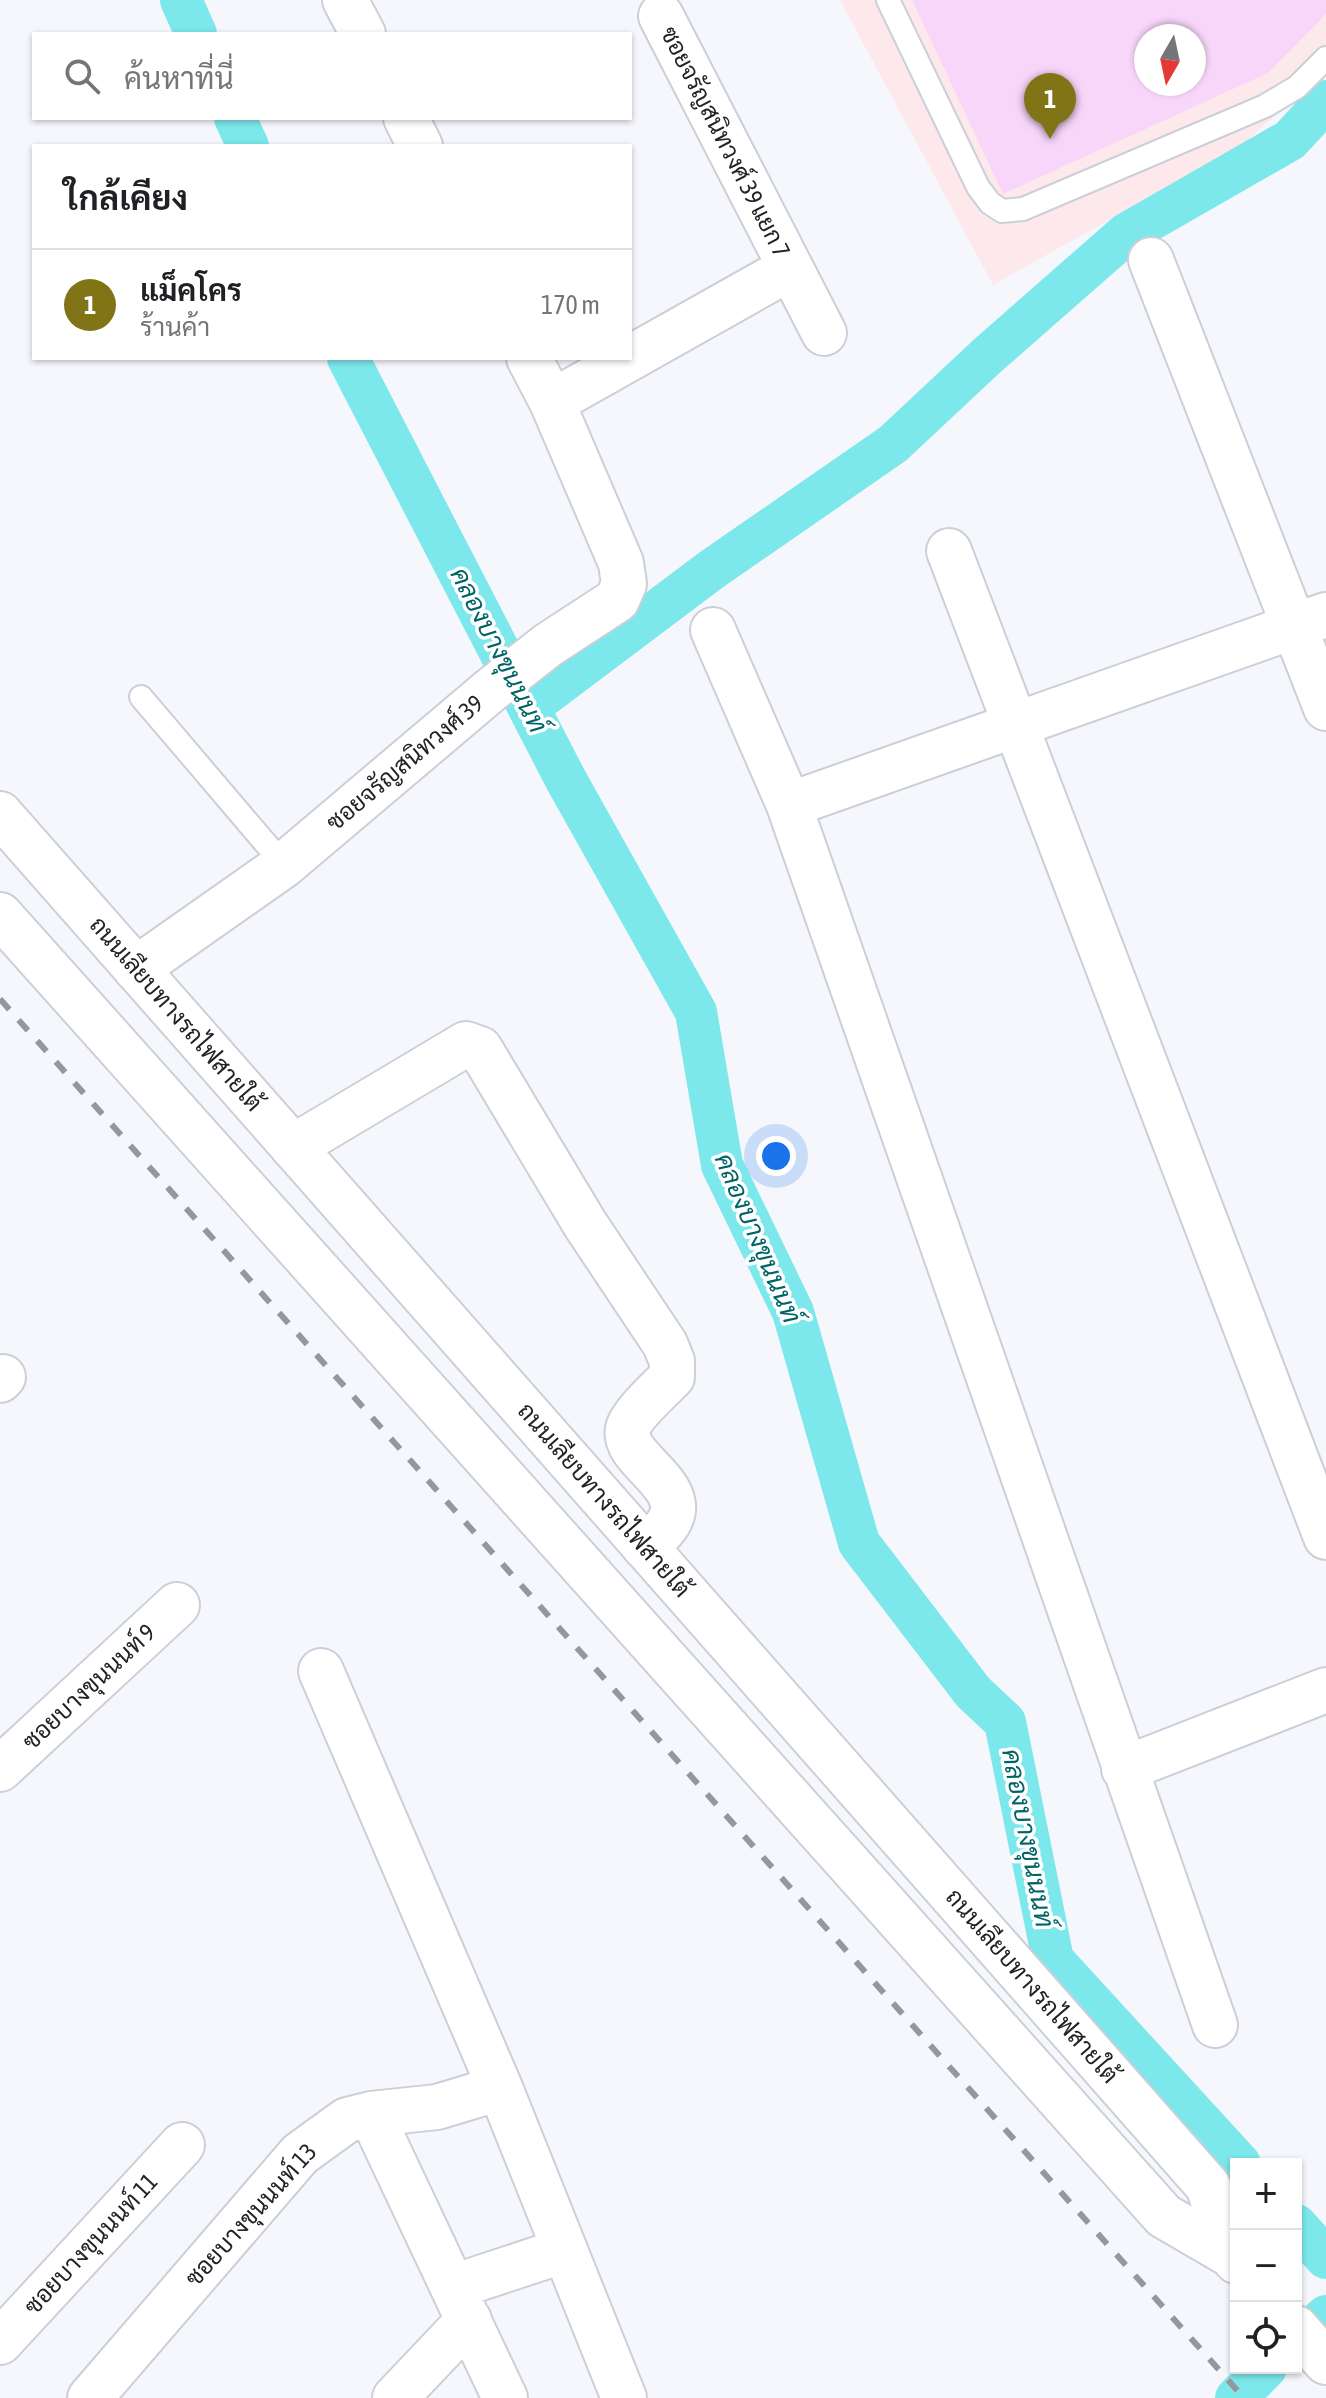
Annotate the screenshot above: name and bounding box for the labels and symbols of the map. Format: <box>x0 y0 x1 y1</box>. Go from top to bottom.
street label: ซอยจรัญสนิทวงศ์ 39 แยก 7 <box>655 21 797 262</box>
north arrow <box>1134 24 1206 96</box>
pin: 1 <box>1024 73 1076 139</box>
water label: คลองบางขุนนนท์ <box>442 562 557 742</box>
street label: ซอยจรัญสนิทวงศ์ 39 <box>320 688 489 837</box>
street label: ถนนเลียบทางรถไฟสายใต้ <box>85 910 270 1117</box>
your location <box>756 1136 796 1176</box>
water label: คลองบางขุนนนท์ <box>706 1148 811 1332</box>
street label: ถนนเลียบทางรถไฟสายใต้ <box>513 1396 698 1603</box>
street label: ซอยบางขุนนนท์ 9 <box>16 1617 162 1757</box>
water label: คลองบางขุนนนท์ <box>993 1746 1063 1934</box>
street label: ถนนเลียบทางรถไฟสายใต้ <box>941 1882 1126 2089</box>
street label: ซอยบางขุนนนท์ 13 <box>178 2137 324 2293</box>
street label: ซอยบางขุนนนท์ 11 <box>17 2166 165 2322</box>

